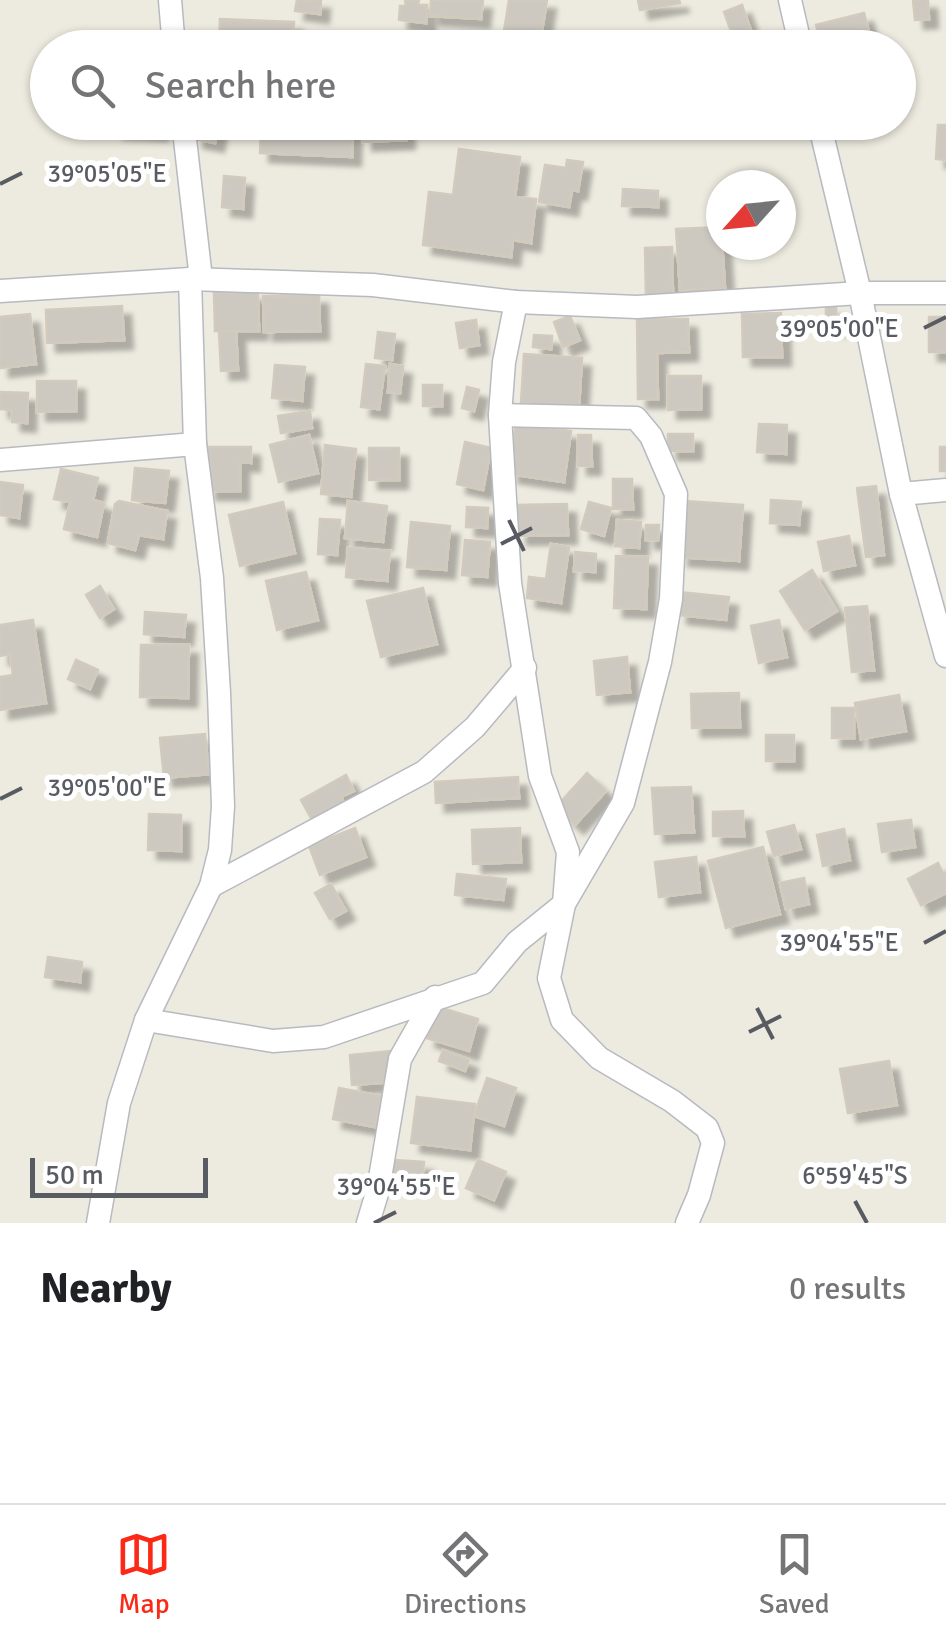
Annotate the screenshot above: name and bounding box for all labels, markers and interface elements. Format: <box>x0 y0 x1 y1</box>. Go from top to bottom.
search box <box>30 30 916 140</box>
icon: search <box>65 58 120 113</box>
text: Search here <box>145 62 337 109</box>
text: 39°05'05"E <box>47 158 167 189</box>
north arrow <box>706 170 796 260</box>
text: 39°05'00"E <box>779 313 899 344</box>
text: 39°05'00"E <box>47 772 167 803</box>
text: 39°04'55"E <box>779 927 899 958</box>
scale bar <box>30 1153 208 1198</box>
text: 50 m <box>45 1158 104 1192</box>
text: 6°59'45"S <box>802 1160 908 1191</box>
text: 39°04'55"E <box>336 1171 456 1202</box>
text: Nearby <box>40 1263 172 1314</box>
text: 0 results <box>789 1269 906 1308</box>
tab: Map <box>116 1527 171 1621</box>
tab: Directions <box>404 1527 526 1621</box>
tab: Saved <box>759 1527 830 1621</box>

